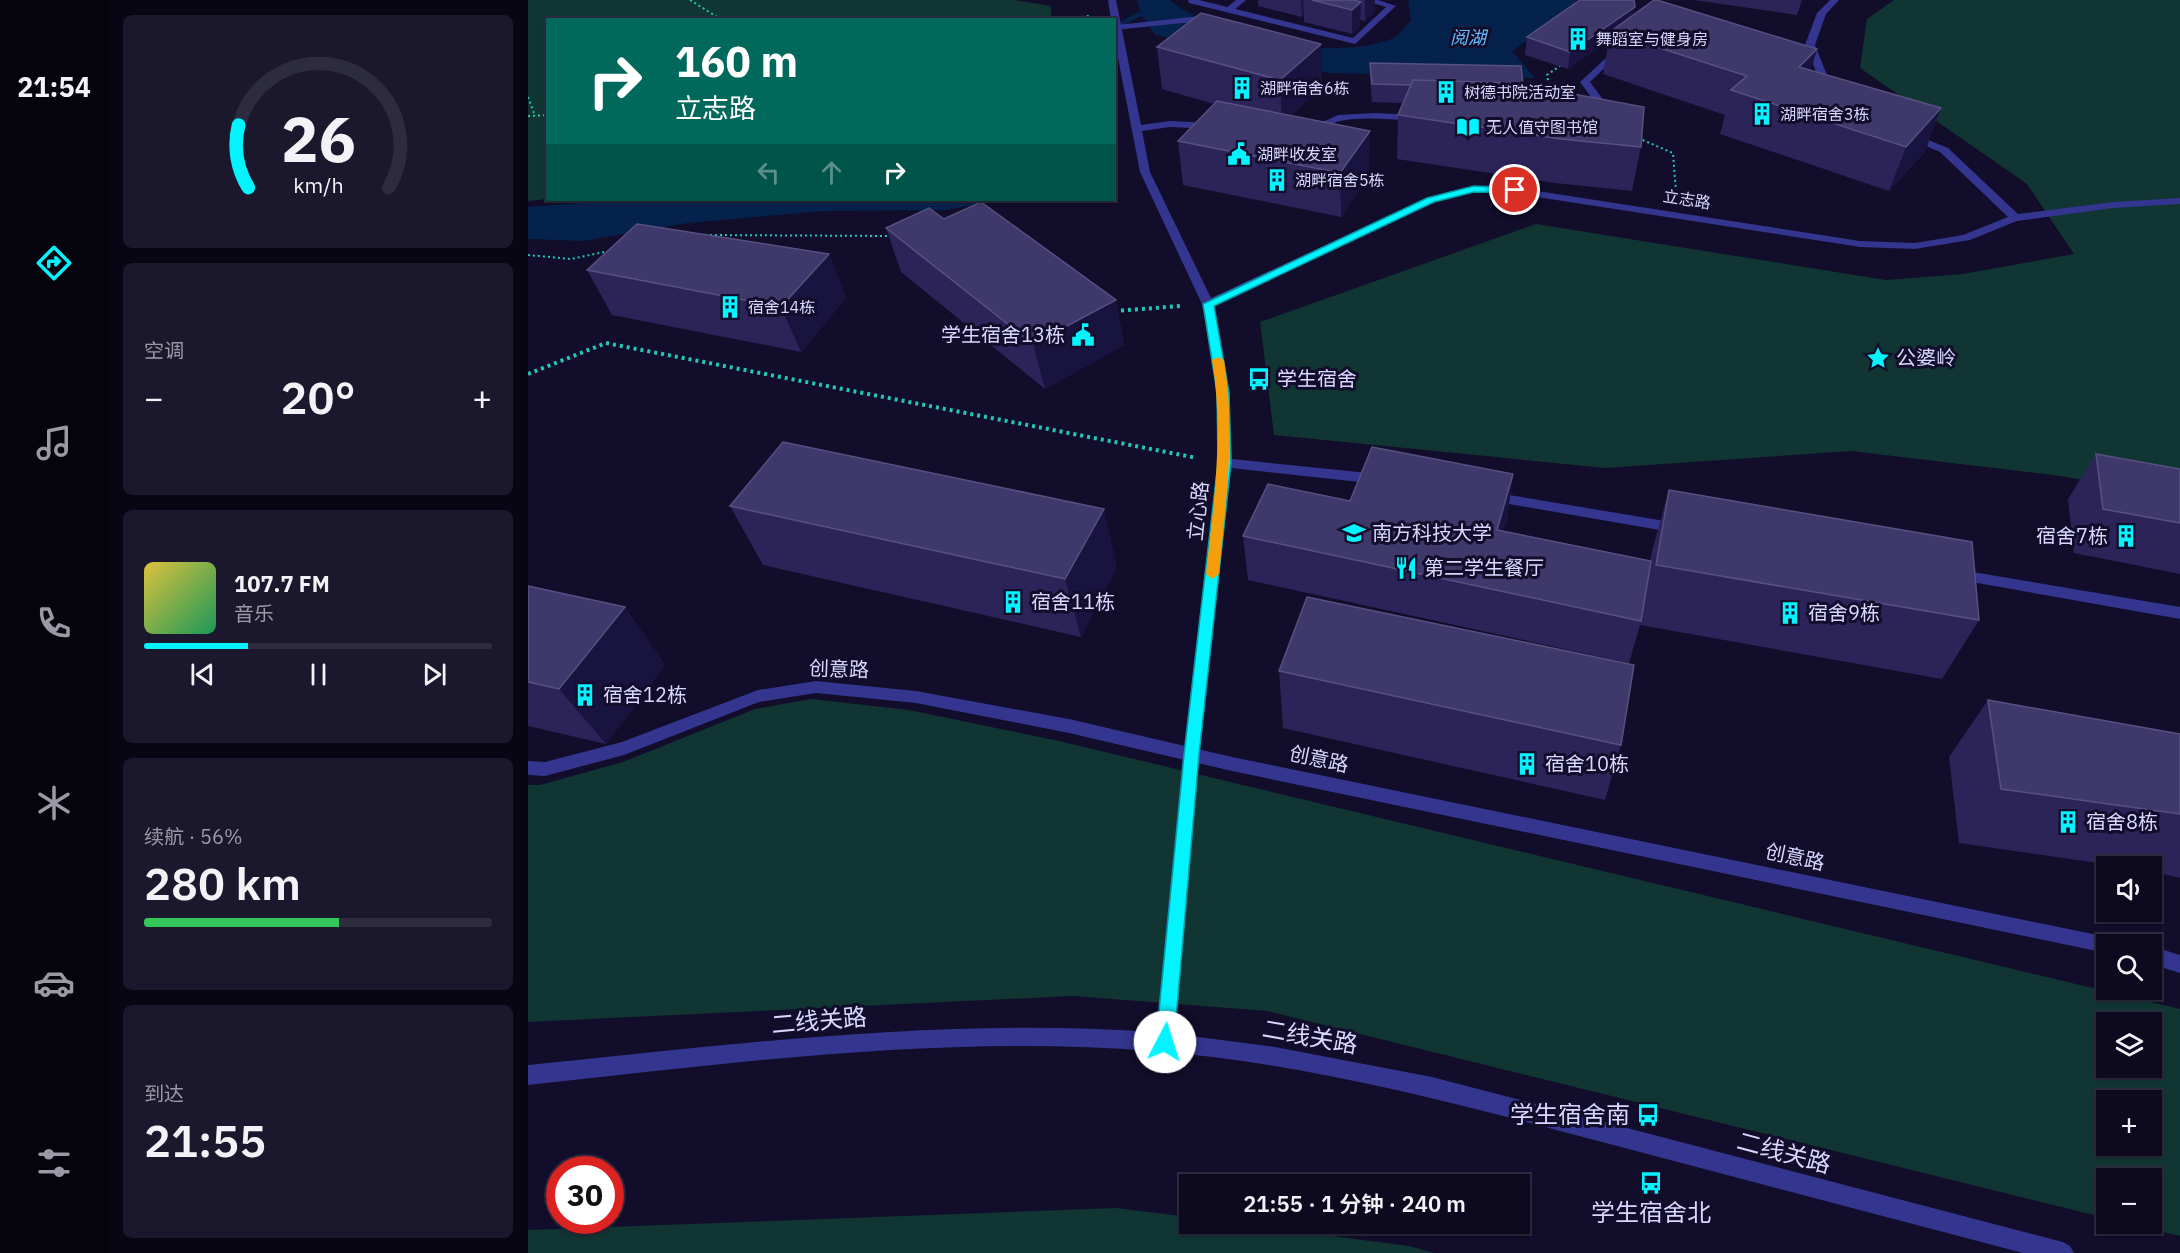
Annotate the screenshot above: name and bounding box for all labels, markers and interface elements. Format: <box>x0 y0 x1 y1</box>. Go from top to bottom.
water label: 阅湖 <box>1450 26 1489 49</box>
building icon: 舞蹈室与健身房 <box>1565 26 1591 52</box>
place label: 舞蹈室与健身房 <box>1596 29 1708 49</box>
text: 160 m <box>675 34 798 89</box>
icon: right <box>576 42 654 120</box>
text: 21:54 <box>17 69 91 104</box>
building icon: 湖畔宿舍6栋 <box>1229 75 1255 101</box>
place label: 湖畔宿舍6栋 <box>1260 78 1350 98</box>
building icon: 树德书院活动室 <box>1433 79 1459 105</box>
place label: 树德书院活动室 <box>1464 82 1576 102</box>
text: 立志路 <box>675 90 756 125</box>
text: 26 <box>281 98 355 179</box>
building icon: 湖畔宿舍3栋 <box>1749 101 1775 127</box>
place label: 湖畔宿舍3栋 <box>1780 104 1870 124</box>
library icon: 无人值守图书馆 <box>1455 114 1481 140</box>
place label: 无人值守图书馆 <box>1486 117 1598 137</box>
public building icon: 湖畔收发室 <box>1226 141 1252 167</box>
place label: 湖畔收发室 <box>1257 144 1337 164</box>
icon: left <box>752 156 785 189</box>
icon: ahead <box>815 156 848 189</box>
icon: right <box>878 156 911 189</box>
pin <box>1489 164 1540 215</box>
building icon: 湖畔宿舍5栋 <box>1264 167 1290 193</box>
place label: 湖畔宿舍5栋 <box>1295 170 1385 190</box>
text: km/h <box>293 172 343 200</box>
icon: arrive <box>1498 173 1531 206</box>
street label: 立志路 <box>1662 185 1712 213</box>
icon: directions <box>33 242 75 284</box>
building icon: 宿舍14栋 <box>717 294 743 320</box>
place label: 宿舍14栋 <box>748 297 815 317</box>
place label: 学生宿舍13栋 <box>941 321 1065 348</box>
public building icon: 学生宿舍13栋 <box>1070 322 1096 348</box>
text: 空调 <box>144 337 184 364</box>
place label: 公婆岭 <box>1896 344 1956 371</box>
place icon: 公婆岭 <box>1865 345 1891 371</box>
place label: 学生宿舍 <box>1277 365 1357 392</box>
bus stop icon: 学生宿舍 <box>1246 366 1272 392</box>
text: 20° <box>280 368 356 426</box>
text: − <box>144 376 164 419</box>
text: + <box>472 376 492 419</box>
icon: music <box>33 422 75 464</box>
street label: 立心路 <box>1181 480 1214 542</box>
place label: 南方科技大学 <box>1372 519 1492 546</box>
school or university icon: 南方科技大学 <box>1341 520 1367 546</box>
place label: 宿舍7栋 <box>2036 522 2108 549</box>
building icon: 宿舍7栋 <box>2113 523 2139 549</box>
place label: 第二学生餐厅 <box>1424 554 1544 581</box>
restaurant icon: 第二学生餐厅 <box>1393 555 1419 581</box>
text: 107.7 FM <box>234 569 330 598</box>
place label: 宿舍11栋 <box>1031 588 1115 615</box>
building icon: 宿舍11栋 <box>1000 589 1026 615</box>
place label: 宿舍9栋 <box>1808 599 1880 626</box>
text: 音乐 <box>234 600 274 627</box>
building icon: 宿舍9栋 <box>1777 600 1803 626</box>
icon: phone <box>33 602 75 644</box>
street label: 创意路 <box>809 654 869 683</box>
icon: previous <box>186 658 219 691</box>
icon: pause <box>302 658 335 691</box>
icon: next <box>418 658 451 691</box>
place label: 宿舍12栋 <box>603 681 687 708</box>
building icon: 宿舍12栋 <box>572 682 598 708</box>
street label: 创意路 <box>1287 739 1351 778</box>
place label: 宿舍10栋 <box>1545 750 1629 777</box>
building icon: 宿舍10栋 <box>1514 751 1540 777</box>
icon: climate <box>33 782 75 824</box>
place label: 宿舍8栋 <box>2086 808 2158 835</box>
building icon: 宿舍8栋 <box>2055 809 2081 835</box>
text: 续航 · 56% <box>144 823 243 850</box>
street label: 创意路 <box>1763 837 1827 876</box>
text: 280 km <box>144 854 301 912</box>
map controls <box>2096 856 2162 1234</box>
button: sound <box>2096 856 2162 922</box>
button: search <box>2096 934 2162 1000</box>
icon: car <box>33 962 75 1004</box>
street label: 二线关路 <box>770 1000 868 1040</box>
position arrow <box>1133 1010 1197 1074</box>
street label: 二线关路 <box>1260 1012 1360 1060</box>
button: layers <box>2096 1012 2162 1078</box>
text: 到达 <box>144 1080 184 1107</box>
button: + <box>2096 1090 2162 1156</box>
place label: 学生宿舍南 <box>1510 1098 1630 1130</box>
bus stop icon: 学生宿舍南 <box>1635 1102 1661 1128</box>
text: 21:55 <box>144 1111 266 1169</box>
street label: 二线关路 <box>1734 1124 1835 1180</box>
icon: filters <box>33 1142 75 1184</box>
speed limit sign: 30 <box>546 1156 624 1234</box>
button: − <box>2096 1168 2162 1234</box>
bus stop icon: 学生宿舍北 <box>1638 1170 1664 1196</box>
text: 21:55 · 1 分钟 · 240 m <box>1243 1189 1466 1218</box>
place label: 学生宿舍北 <box>1591 1196 1711 1228</box>

